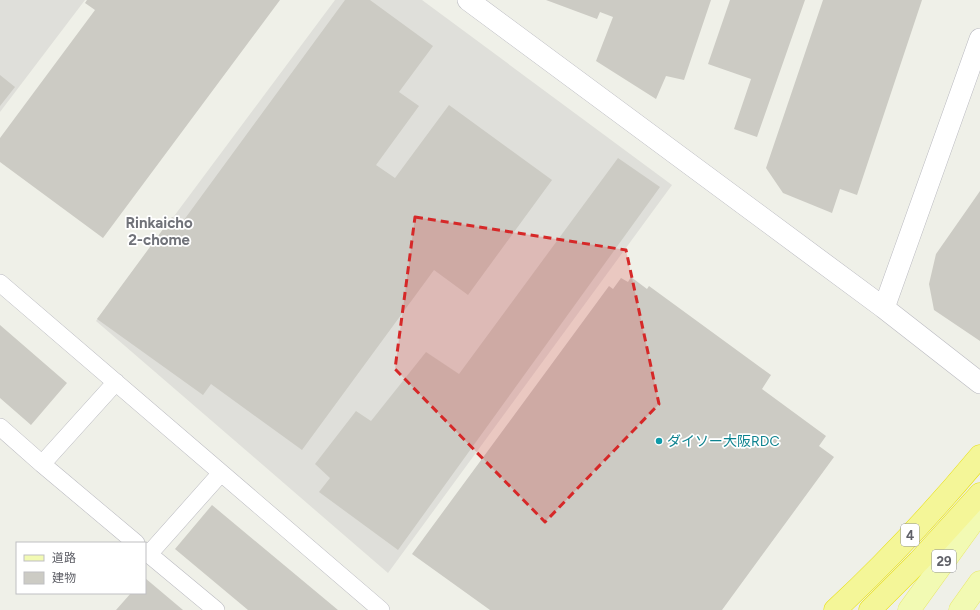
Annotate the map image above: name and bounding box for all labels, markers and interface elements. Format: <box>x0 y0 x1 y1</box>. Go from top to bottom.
district label: Rinkaicho 2-chome <box>125 214 193 249</box>
place label: ダイソー大阪RDC <box>667 433 780 450</box>
marker: ダイソー大阪RDC <box>654 436 664 446</box>
road number: 4 <box>901 524 919 546</box>
legend <box>16 542 146 594</box>
road number: 29 <box>932 550 956 572</box>
text: 道路 <box>52 551 76 565</box>
text: 建物 <box>52 571 76 585</box>

